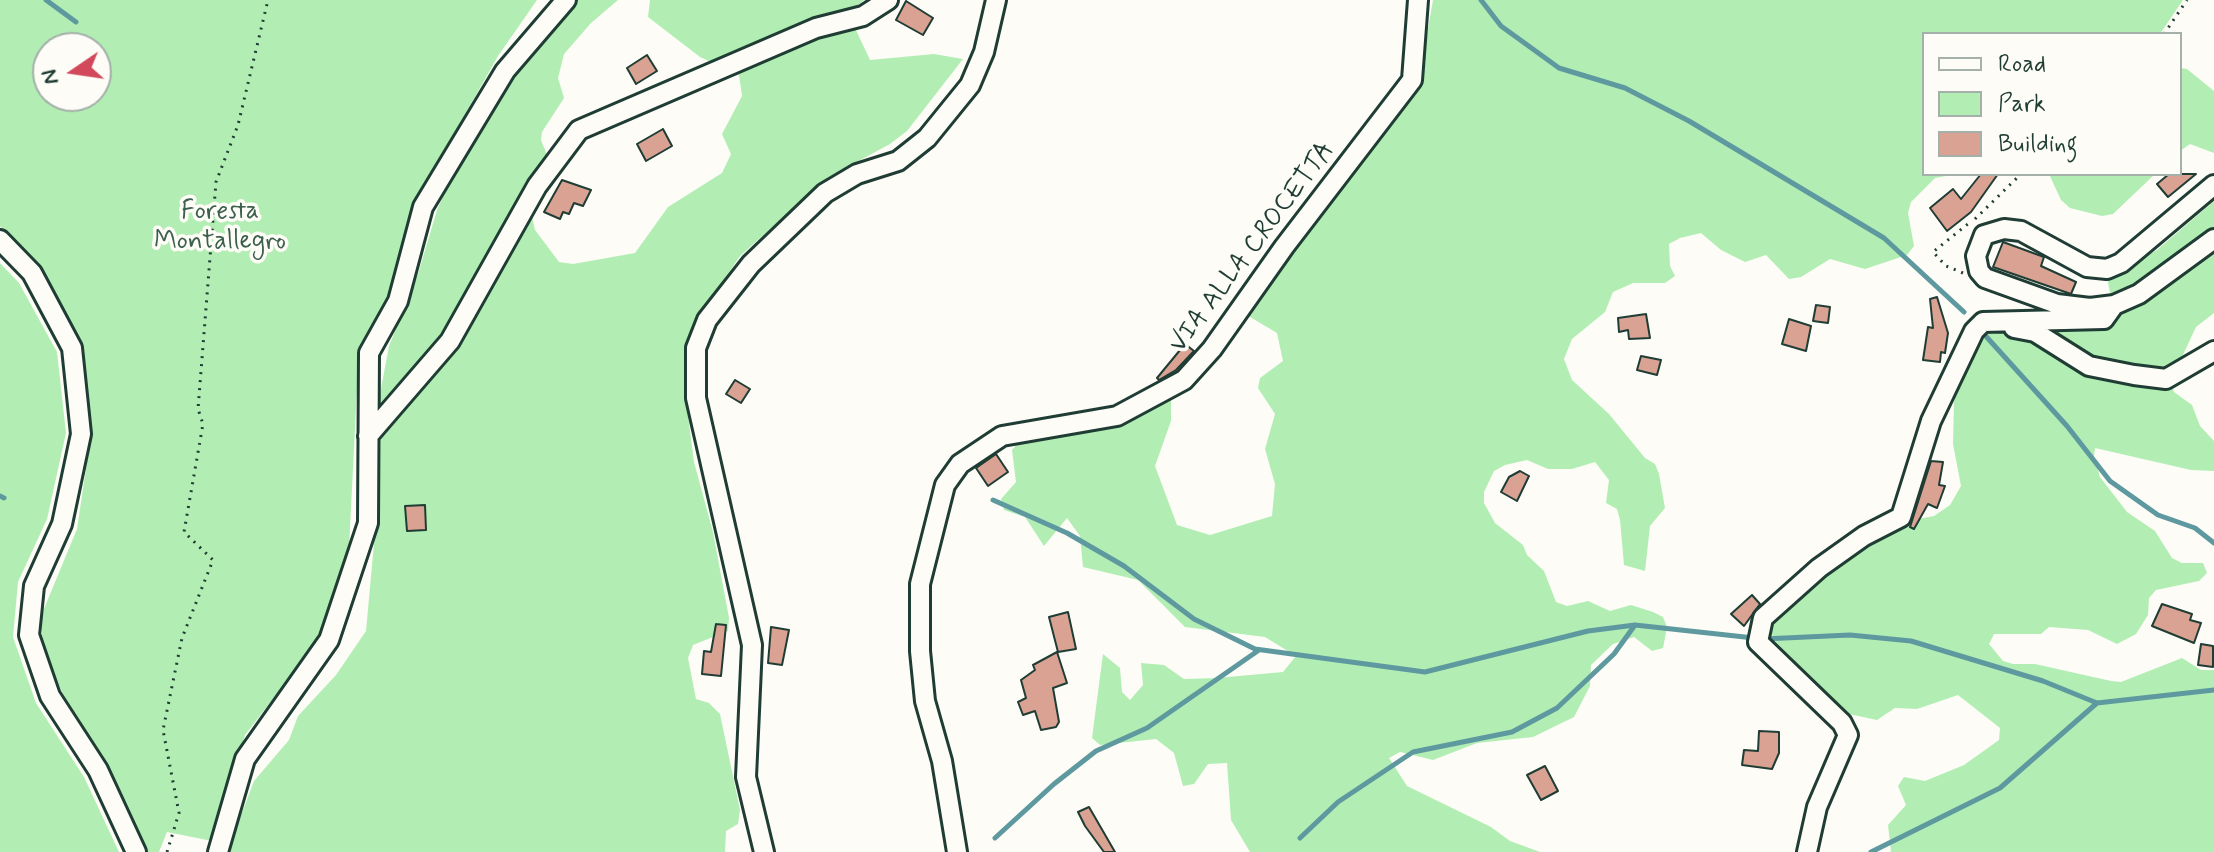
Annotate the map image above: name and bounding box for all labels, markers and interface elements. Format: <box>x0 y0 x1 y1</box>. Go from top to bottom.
north arrow <box>32 32 112 112</box>
legend <box>1922 32 2182 176</box>
text: Road <box>1998 49 2046 80</box>
text: N <box>35 67 66 87</box>
text: Park <box>1998 89 2046 120</box>
text: Building <box>1998 129 2078 160</box>
street label: VIA ALLA CROCETTA <box>1164 136 1342 360</box>
park label: Foresta Montallegro <box>154 197 286 258</box>

